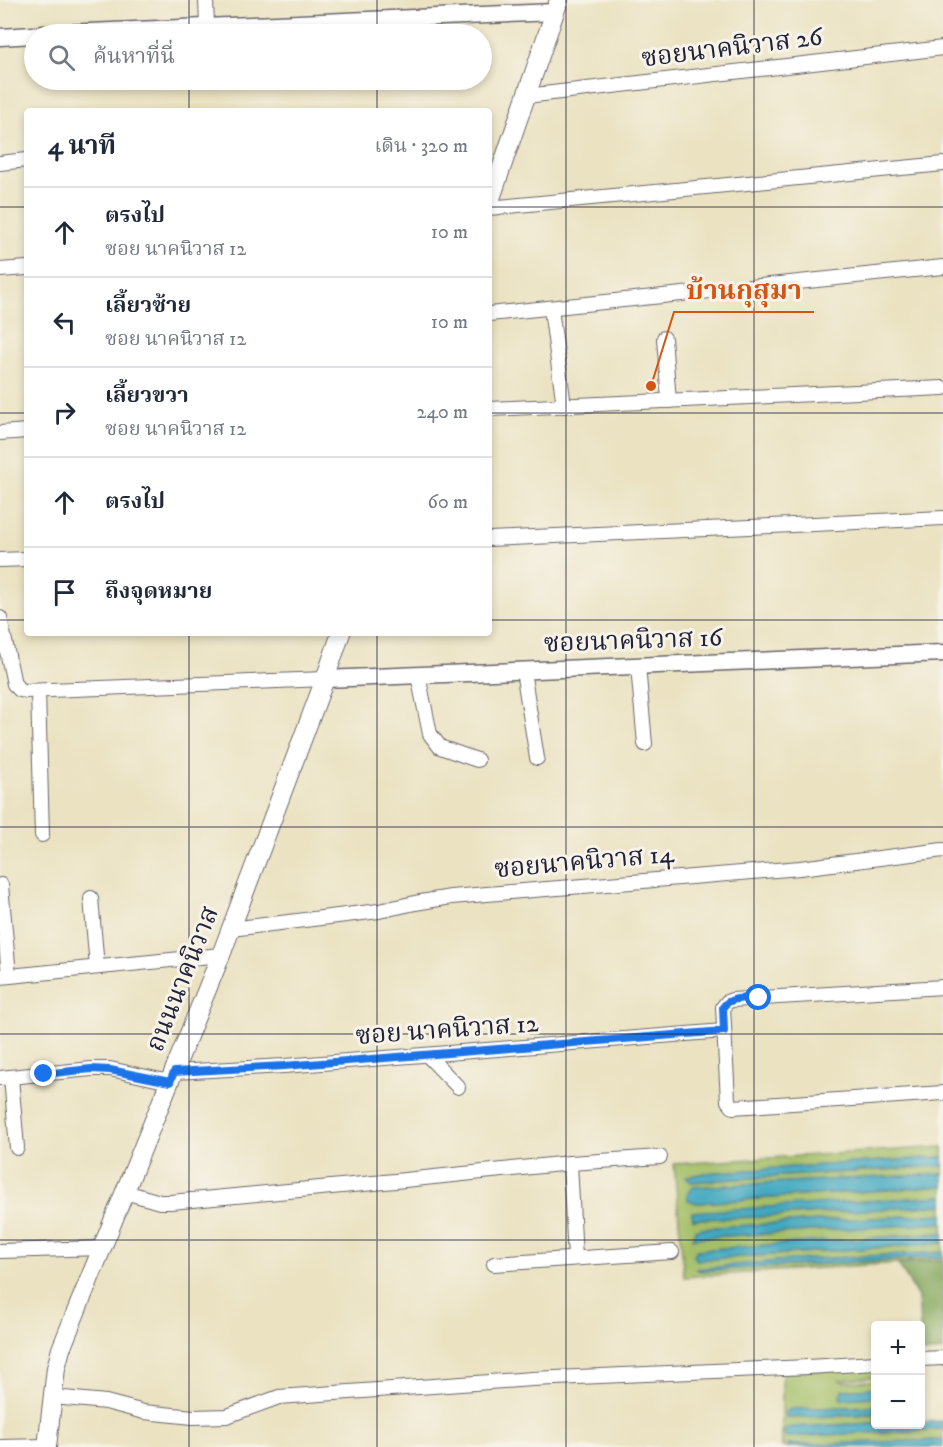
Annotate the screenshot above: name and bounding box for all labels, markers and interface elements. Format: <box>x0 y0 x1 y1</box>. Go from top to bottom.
street label: ซอยนาคนิวาส 26 <box>640 20 826 75</box>
search box <box>24 24 492 90</box>
icon: search <box>45 41 78 74</box>
text: ค้นหาที่นี่ <box>93 43 175 70</box>
text: 4 นาที <box>48 130 116 163</box>
text: เดิน · 320 m <box>374 134 468 159</box>
text: ตรงไป <box>105 202 165 229</box>
icon: ahead <box>48 216 81 249</box>
text: 10 m <box>431 220 468 245</box>
text: ซอย นาคนิวาส 12 <box>105 237 246 262</box>
callout: บ้านกุสุมา <box>674 267 814 312</box>
text: บ้านกุสุมา <box>686 274 802 308</box>
text: เลี้ยวซ้าย <box>105 292 191 319</box>
icon: left <box>48 306 81 339</box>
text: 10 m <box>431 310 468 335</box>
text: ซอย นาคนิวาส 12 <box>105 327 246 352</box>
text: เลี้ยวขวา <box>105 382 189 409</box>
icon: right <box>48 396 81 429</box>
text: 240 m <box>417 400 468 425</box>
text: ซอย นาคนิวาส 12 <box>105 417 246 442</box>
icon: ahead <box>48 486 81 519</box>
text: ตรงไป <box>105 488 165 515</box>
text: 60 m <box>428 490 468 515</box>
icon: arrive <box>48 576 81 609</box>
text: ถึงจุดหมาย <box>105 578 212 605</box>
street label: ซอยนาคนิวาส 16 <box>543 621 724 661</box>
street label: ซอยนาคนิวาส 14 <box>493 838 676 886</box>
street label: ถนนนาคนิวาส <box>139 901 227 1057</box>
route start <box>745 984 771 1010</box>
street label: ซอย นาคนิวาส 12 <box>354 1007 540 1053</box>
route end <box>30 1060 56 1086</box>
map controls <box>871 1321 925 1429</box>
button: + <box>871 1321 925 1375</box>
button: − <box>871 1375 925 1429</box>

